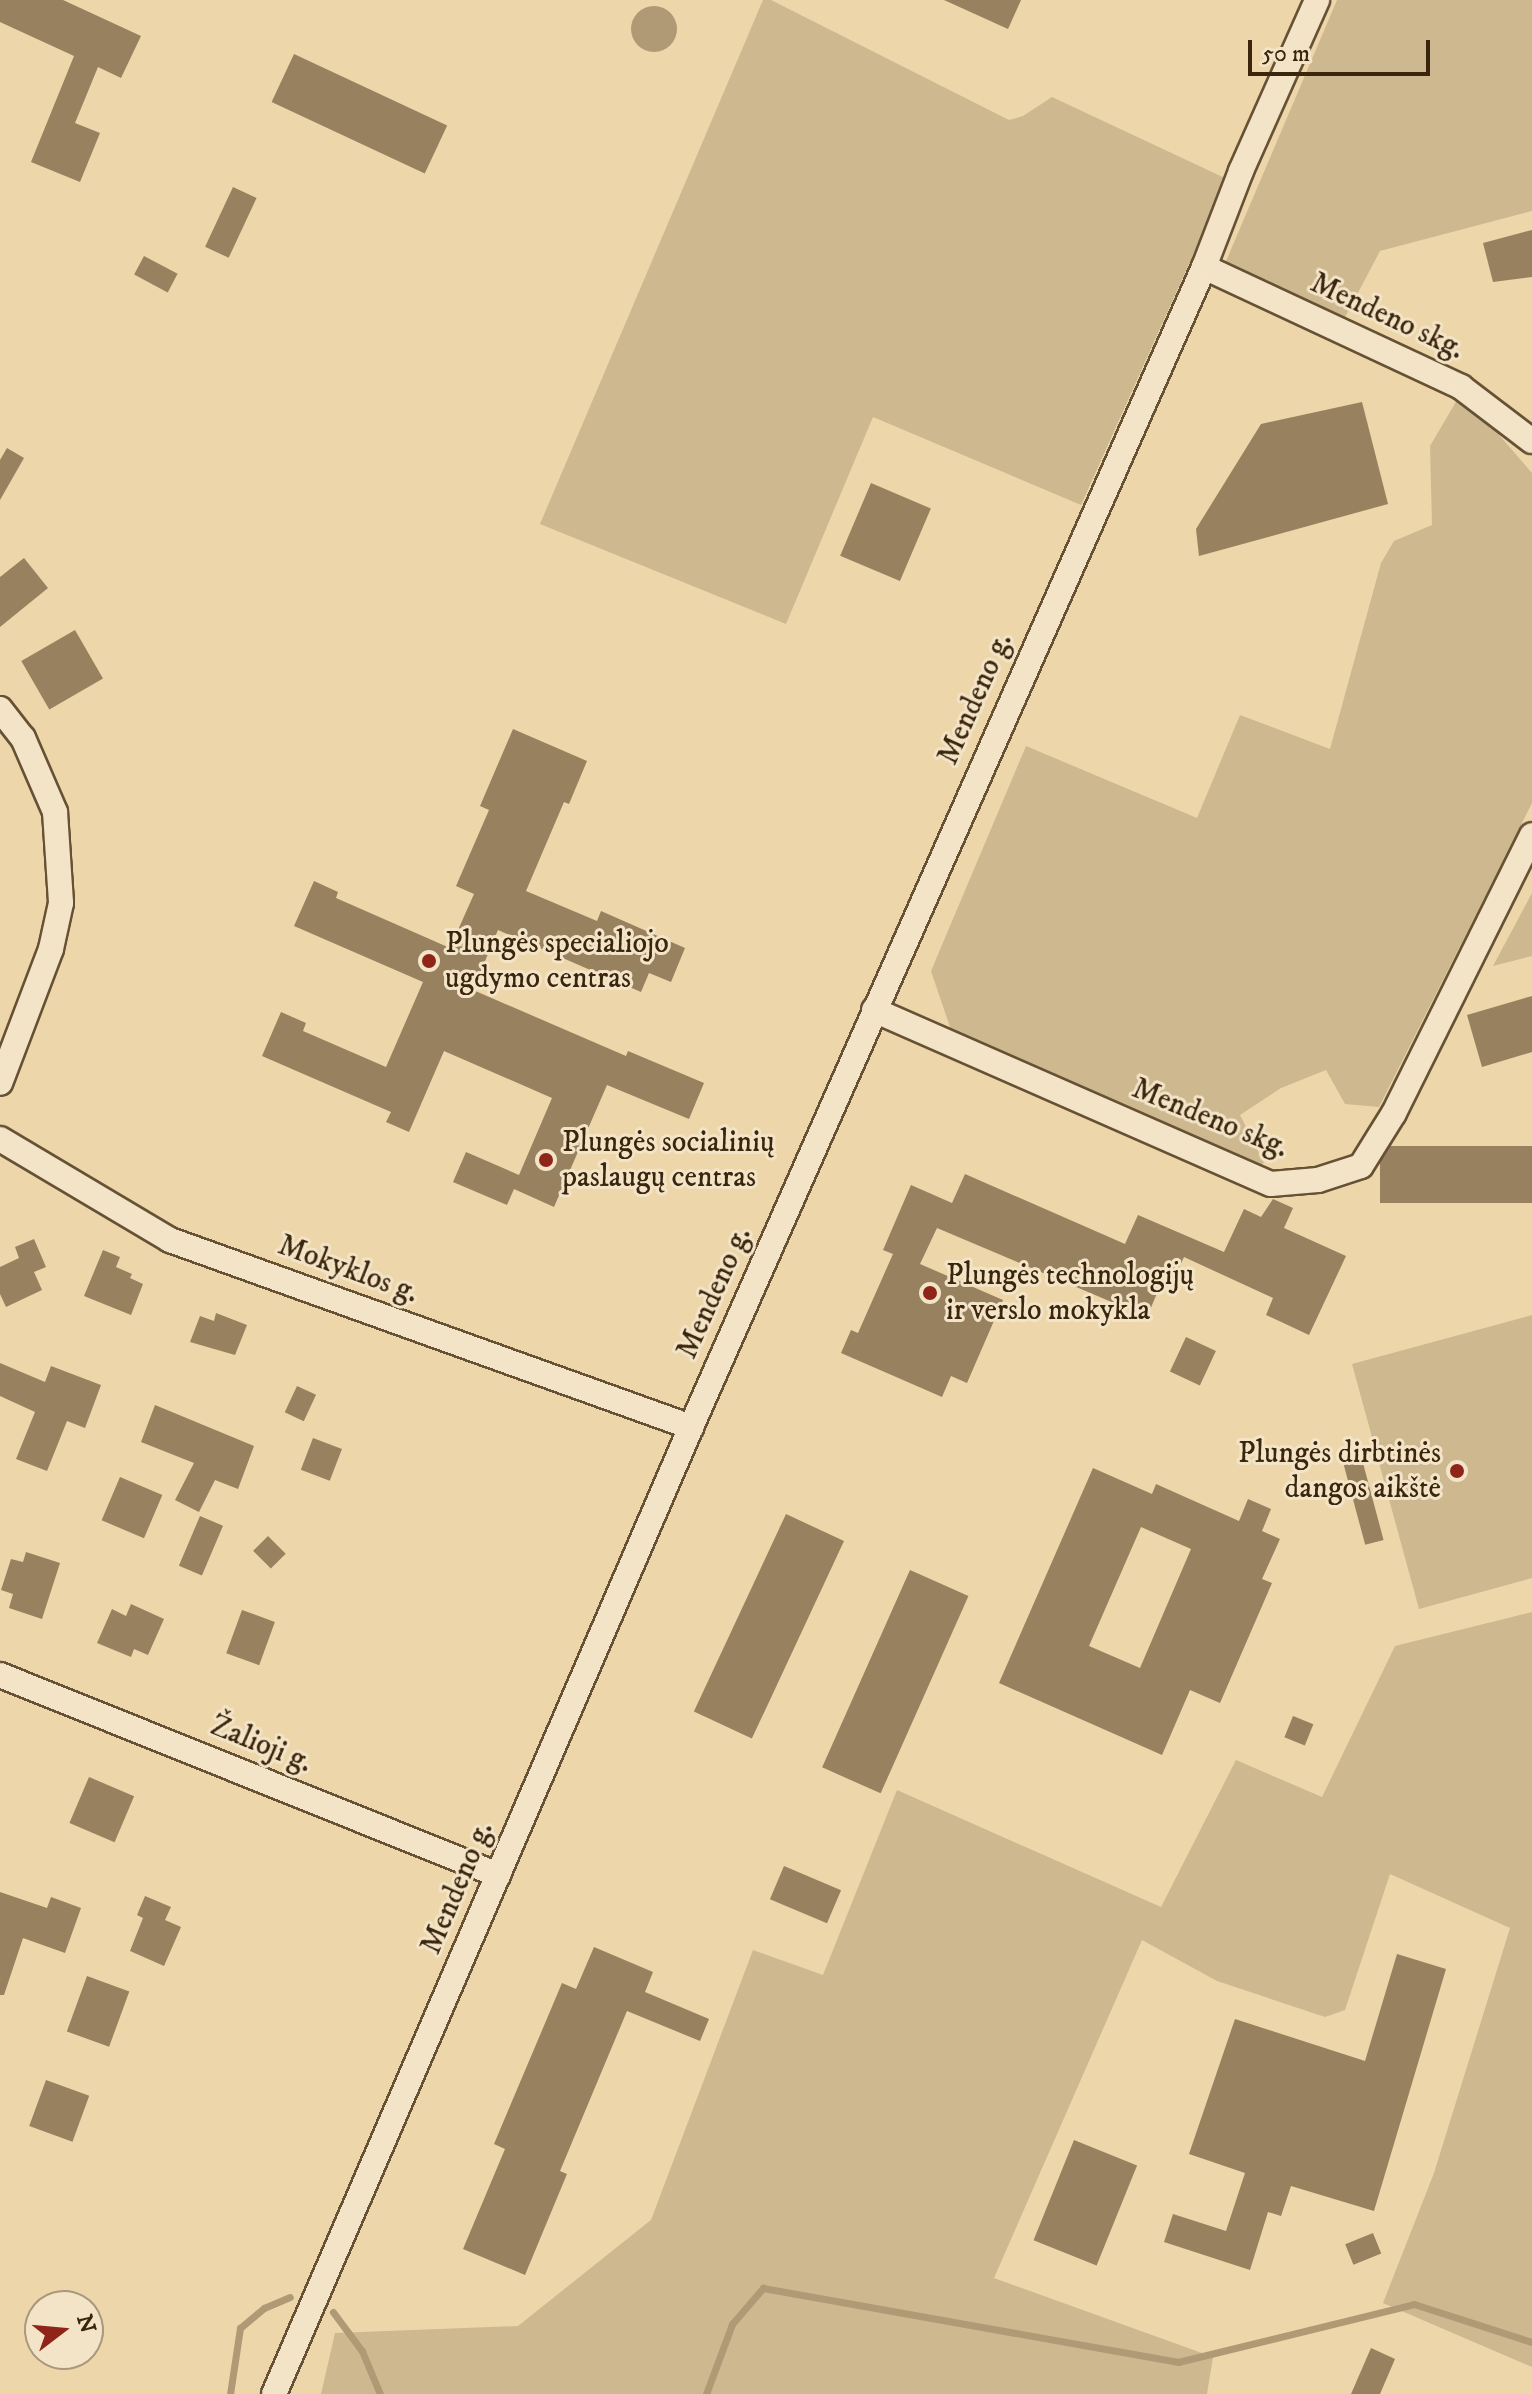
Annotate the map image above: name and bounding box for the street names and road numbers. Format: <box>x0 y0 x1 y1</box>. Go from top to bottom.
street label: Mendeno skg. <box>1304 266 1470 368</box>
street label: Mendeno g. <box>931 627 1021 771</box>
street label: Mendeno skg. <box>1127 1071 1293 1167</box>
street label: Mendeno g. <box>670 1221 760 1365</box>
street label: Mokyklos g. <box>273 1228 423 1312</box>
street label: Žalioji g. <box>205 1708 317 1782</box>
street label: Mendeno g. <box>414 1816 502 1960</box>

